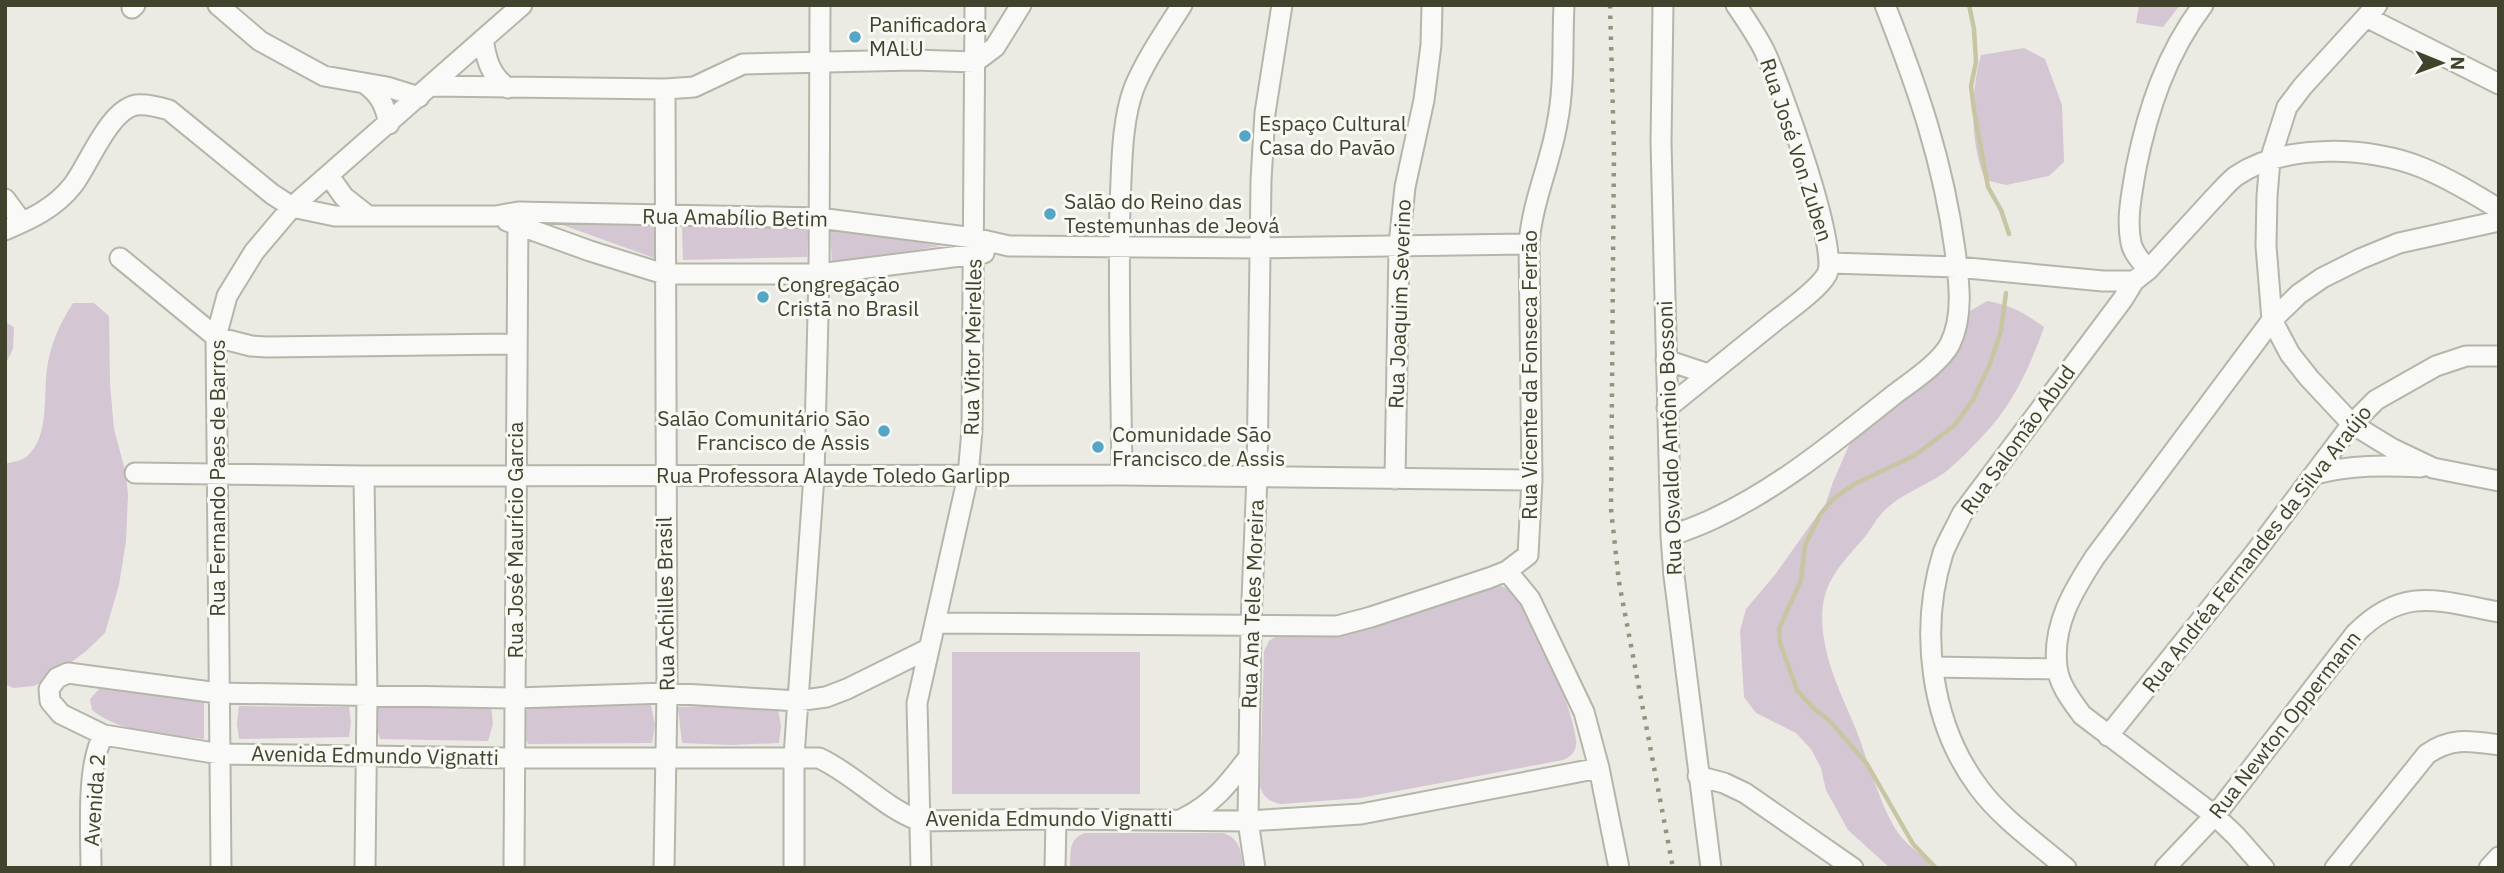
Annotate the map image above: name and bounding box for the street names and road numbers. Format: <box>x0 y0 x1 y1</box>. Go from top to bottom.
street label: Rua José Von Zuben <box>1754 54 1840 245</box>
street label: Rua Joaquim Severino <box>1381 199 1417 409</box>
street label: Rua Amabílio Betim <box>642 201 828 233</box>
street label: Rua Vicente da Fonseca Ferrão <box>1515 230 1543 520</box>
street label: Rua Vitor Meirelles <box>956 258 988 436</box>
street label: Rua Osvaldo Antônio Bossoni <box>1650 300 1688 576</box>
street label: Rua Fernando Paes de Barros <box>203 339 231 617</box>
street label: Rua Salomão Abud <box>1953 359 2081 520</box>
street label: Rua Andréa Fernandes da Silva Araújo <box>2135 399 2377 698</box>
street label: Rua José Maurício Garcia <box>501 422 529 658</box>
street label: Rua Professora Alayde Toledo Garlipp <box>656 461 1010 489</box>
street label: Rua Ana Teles Moreira <box>1234 499 1270 709</box>
street label: Rua Achilles Brasil <box>649 516 681 692</box>
street label: Rua Newton Oppermann <box>2202 624 2367 824</box>
street label: Avenida Edmundo Vignatti <box>251 739 499 771</box>
street label: Avenida 2 <box>77 753 111 847</box>
street label: Avenida Edmundo Vignatti <box>925 804 1173 832</box>

